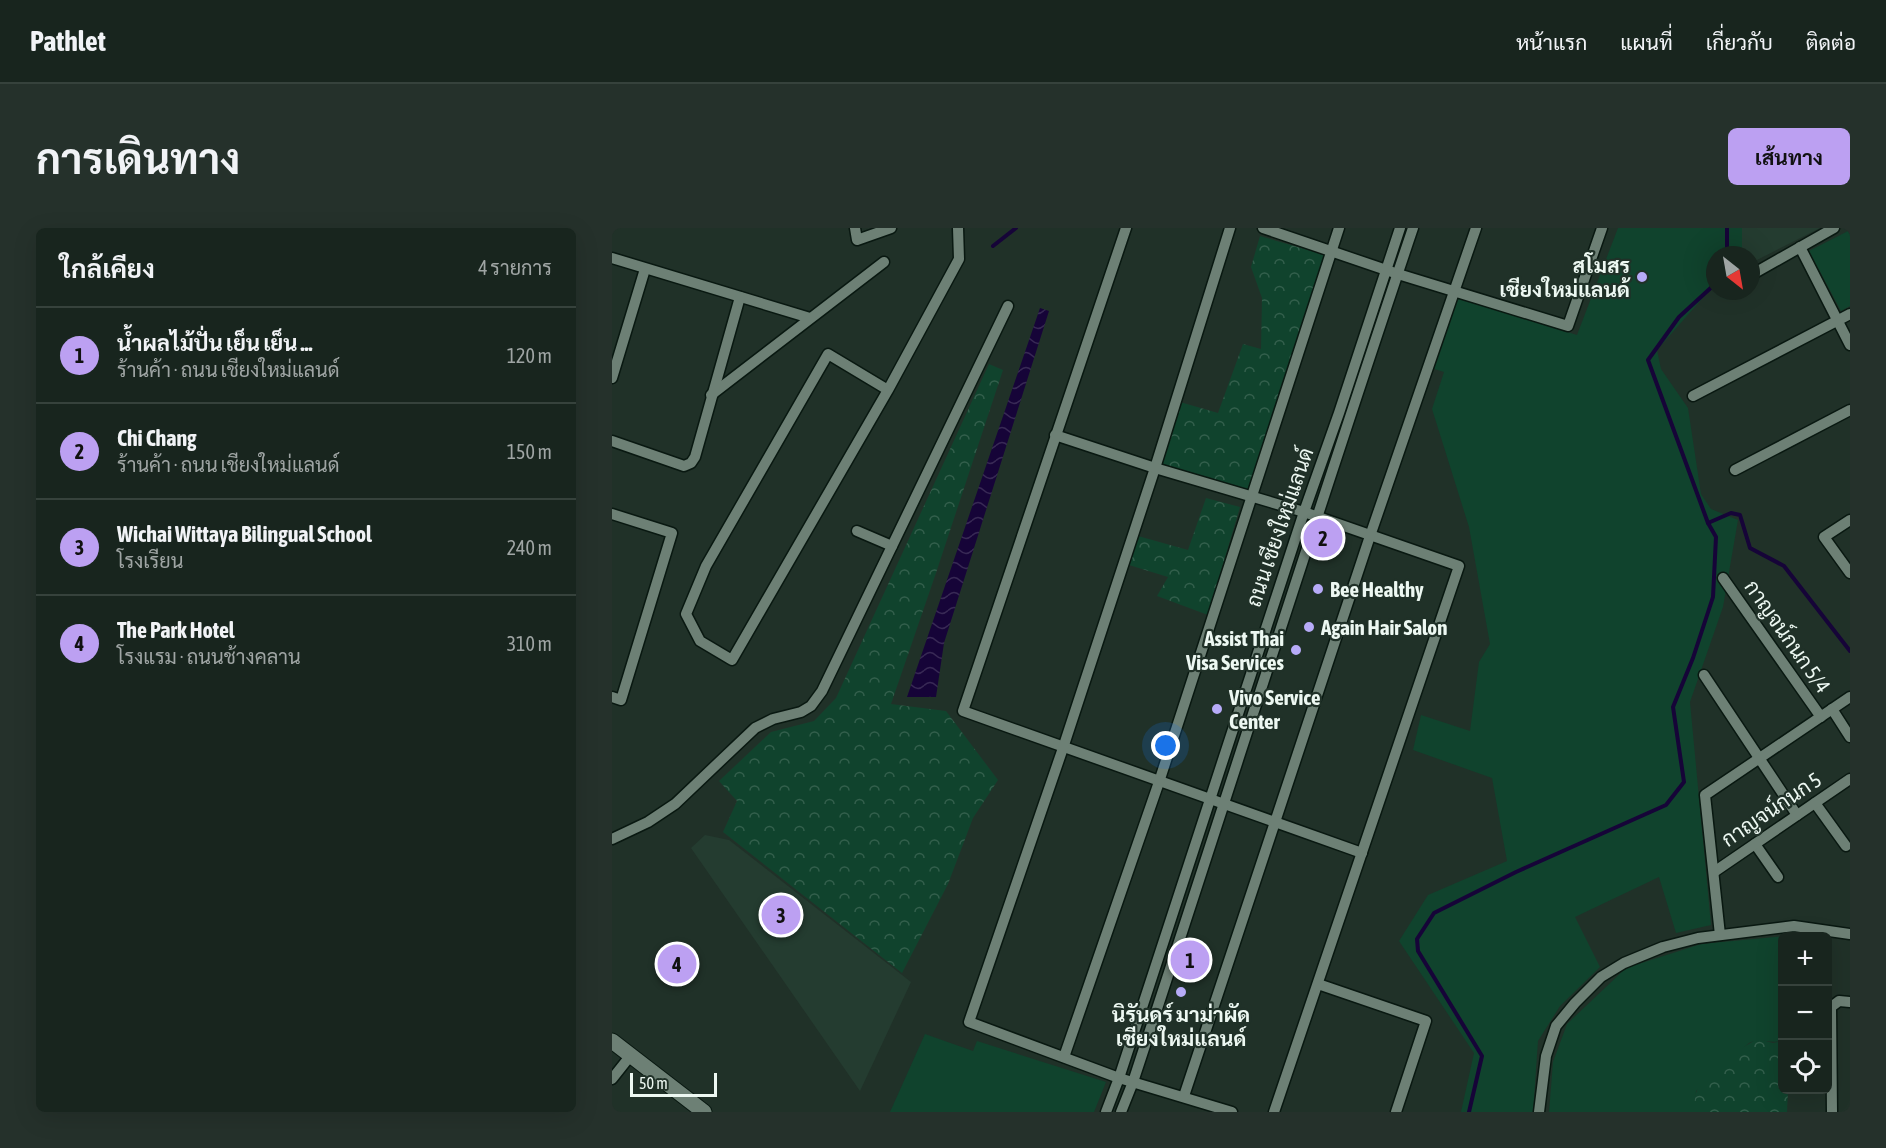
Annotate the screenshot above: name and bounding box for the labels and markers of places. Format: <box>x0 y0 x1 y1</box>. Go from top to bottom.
place label: สโมสร เชียงใหม่แลนด้ <box>1499 252 1631 301</box>
marker: สโมสร เชียงใหม่แลนด้ <box>1635 270 1649 284</box>
pin: 2 <box>1304 516 1342 560</box>
place label: Bee Healthy <box>1330 577 1424 601</box>
marker: Bee Healthy <box>1311 582 1325 596</box>
place label: Again Hair Salon <box>1320 615 1447 639</box>
marker: Again Hair Salon <box>1302 620 1316 634</box>
place label: Assist Thai Visa Services <box>1185 626 1285 674</box>
marker: Assist Thai Visa Services <box>1289 643 1303 657</box>
place label: Vivo Service Center <box>1228 685 1321 733</box>
marker: Vivo Service Center <box>1210 702 1224 716</box>
pin: 3 <box>762 892 800 938</box>
pin: 1 <box>1170 938 1210 982</box>
pin: 4 <box>658 942 696 986</box>
marker: นิรันดร์ มาม่าผัด เชียงใหม่แลนด์ <box>1174 985 1188 999</box>
place label: นิรันดร์ มาม่าผัด เชียงใหม่แลนด์ <box>1112 1002 1250 1050</box>

